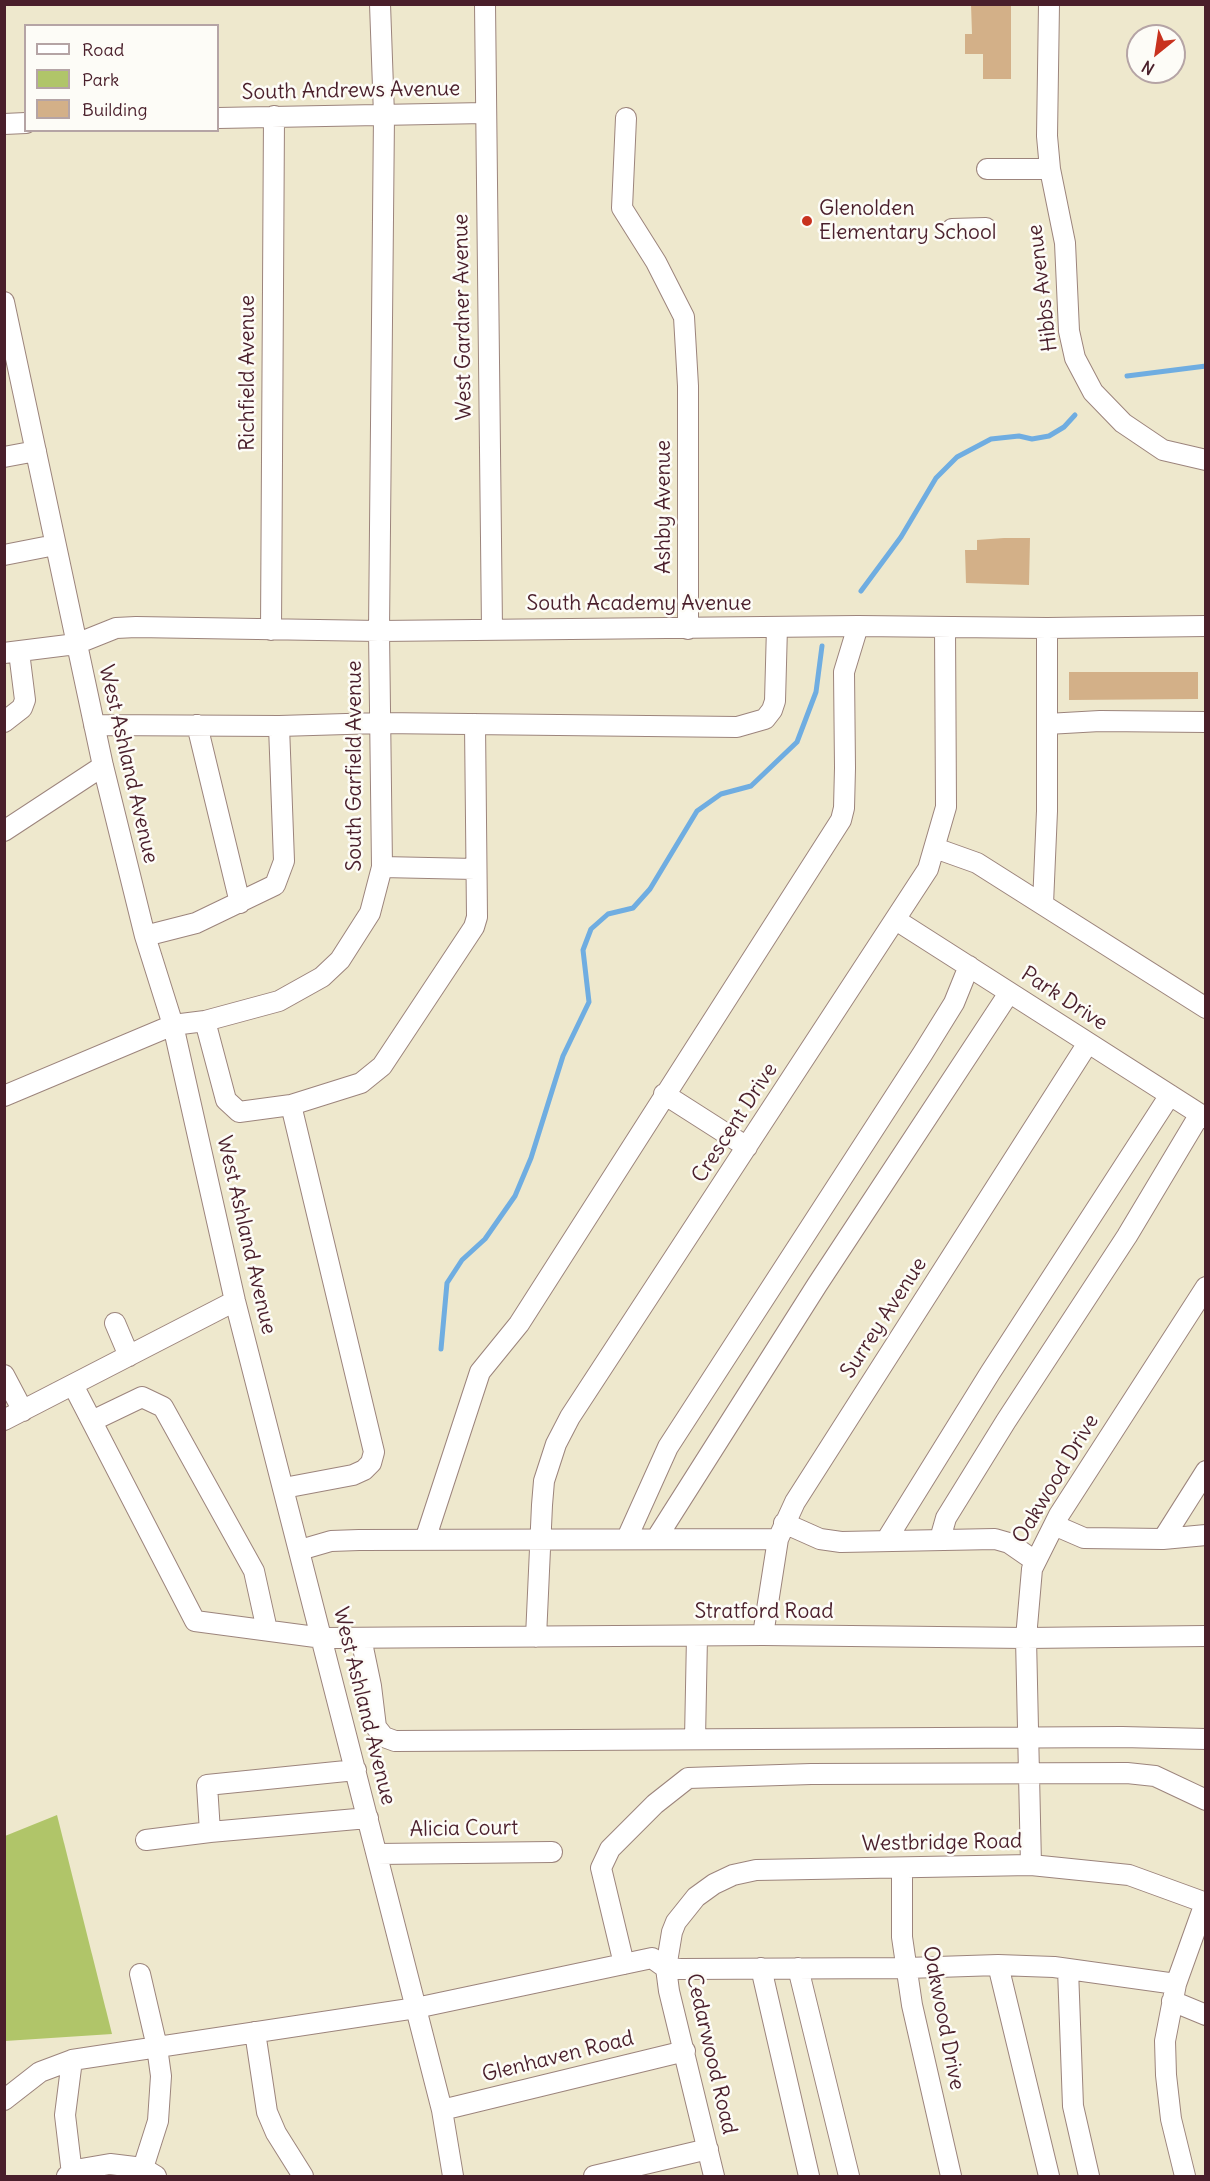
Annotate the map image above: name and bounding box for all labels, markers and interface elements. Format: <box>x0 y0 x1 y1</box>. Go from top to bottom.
legend <box>24 24 219 132</box>
north arrow <box>1126 24 1186 84</box>
text: Road <box>82 38 124 61</box>
text: N <box>1138 56 1158 79</box>
text: Park <box>82 68 119 91</box>
street label: South Andrews Avenue <box>241 76 461 106</box>
text: Building <box>82 98 147 121</box>
place label: Glenolden Elementary School <box>819 196 996 246</box>
street label: West Gardner Avenue <box>449 214 477 420</box>
marker: Glenolden Elementary School <box>800 214 814 228</box>
street label: Hibbs Avenue <box>1023 223 1063 353</box>
street label: Richfield Avenue <box>235 295 261 451</box>
street label: Ashby Avenue <box>651 440 677 574</box>
street label: South Academy Avenue <box>526 591 752 617</box>
street label: South Garfield Avenue <box>342 661 368 871</box>
street label: West Ashland Avenue <box>93 662 163 866</box>
street label: Park Drive <box>1016 962 1112 1036</box>
street label: Crescent Drive <box>687 1058 783 1188</box>
street label: West Ashland Avenue <box>211 1133 281 1337</box>
street label: Surrey Avenue <box>836 1253 932 1383</box>
street label: Oakwood Drive <box>1008 1410 1104 1548</box>
street label: Stratford Road <box>694 1599 834 1625</box>
street label: West Ashland Avenue <box>327 1604 401 1808</box>
street label: Alicia Court <box>409 1815 519 1843</box>
street label: Westbridge Road <box>861 1829 1023 1857</box>
street label: Oakwood Drive <box>917 1944 969 2092</box>
street label: Cedarwood Road <box>680 1971 742 2137</box>
street label: Glenhaven Road <box>480 2026 636 2088</box>

